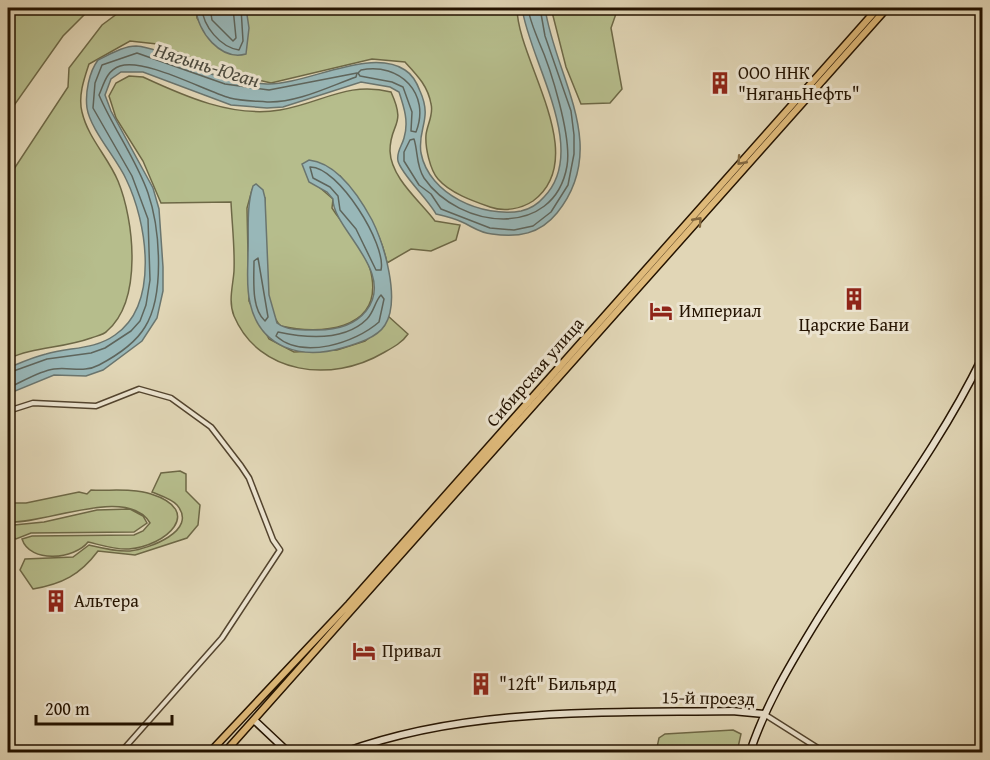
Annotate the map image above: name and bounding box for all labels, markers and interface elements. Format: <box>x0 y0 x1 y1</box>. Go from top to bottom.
water label: Нягынь-Юган <box>151 35 263 94</box>
place label: ООО ННК "НяганьНефть" <box>738 59 860 107</box>
building icon: ООО ННК "НяганьНефть" <box>707 70 733 96</box>
one-way arrow <box>737 154 748 164</box>
one-way arrow <box>691 218 702 228</box>
building icon: Царские Бани <box>841 286 867 312</box>
place label: Империал <box>679 297 762 324</box>
hotel icon: Империал <box>648 298 674 324</box>
street label: Сибирская улица <box>479 311 590 433</box>
place label: Царские Бани <box>799 311 909 338</box>
place label: Альтера <box>74 587 139 614</box>
building icon: Альтера <box>43 588 69 614</box>
place label: Привал <box>382 637 441 664</box>
hotel icon: Привал <box>351 638 377 664</box>
place label: "12ft" Бильярд <box>499 670 616 697</box>
building icon: "12ft" Бильярд <box>468 671 494 697</box>
street label: 15-й проезд <box>661 683 755 712</box>
scale bar <box>36 688 172 726</box>
text: 200 m <box>45 695 90 722</box>

